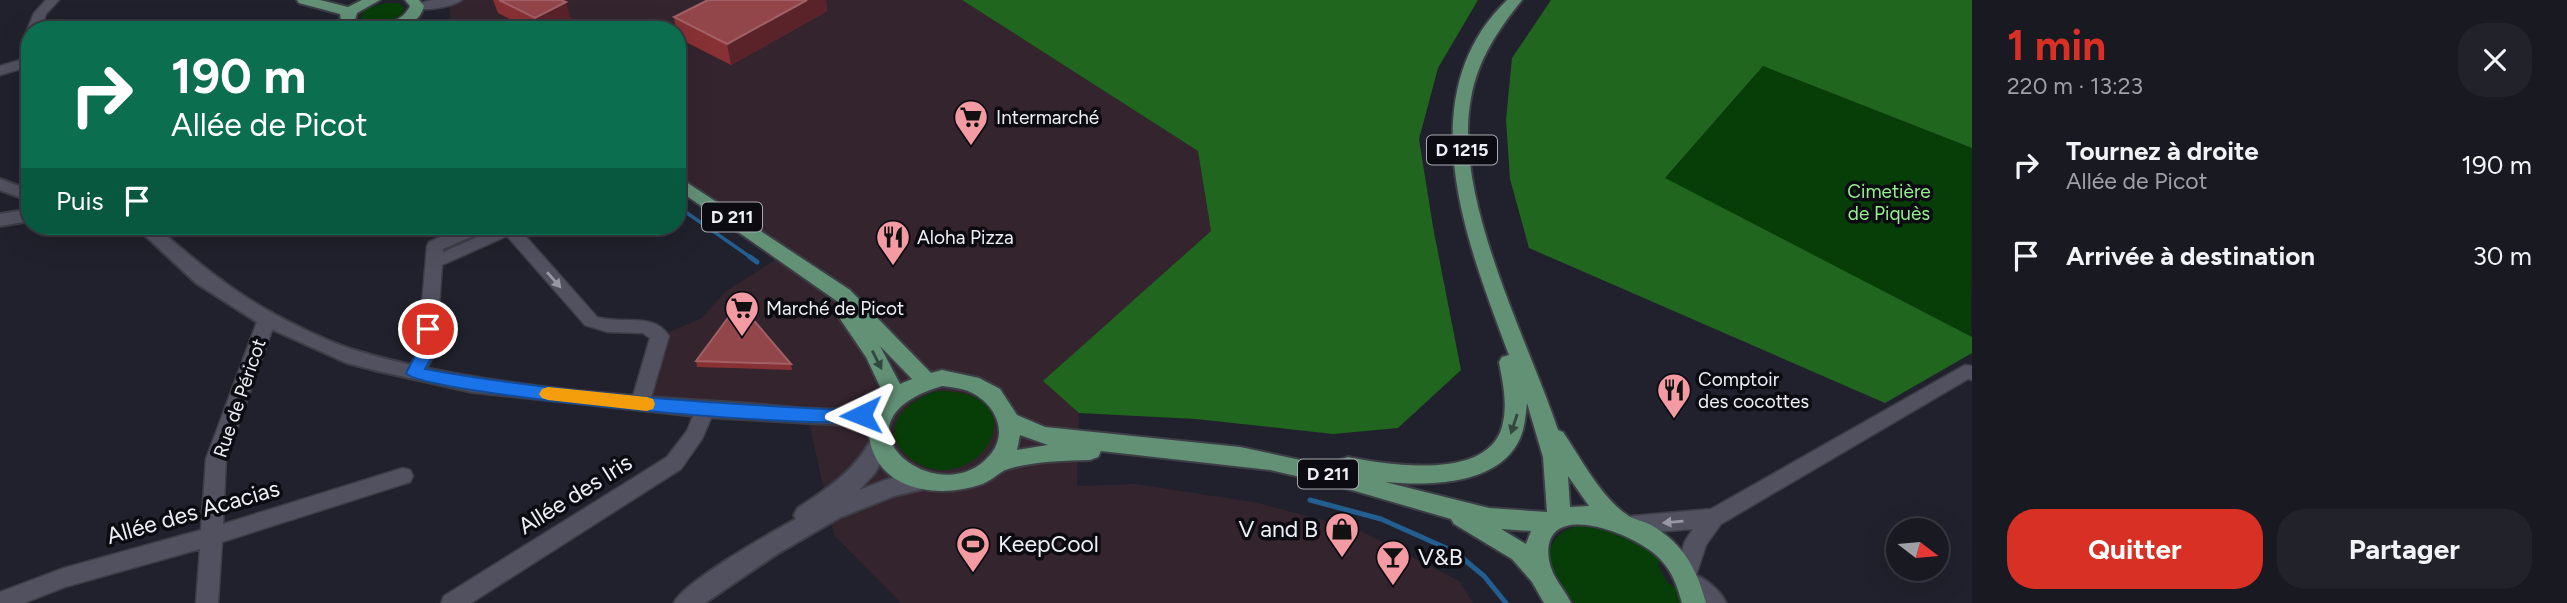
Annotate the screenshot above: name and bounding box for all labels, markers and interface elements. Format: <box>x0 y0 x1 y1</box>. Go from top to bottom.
text: 1 min <box>2007 20 2106 71</box>
button: close <box>2458 23 2532 97</box>
text: 190 m <box>171 46 306 105</box>
icon: right <box>56 49 147 140</box>
text: 220 m · 13:23 <box>2007 72 2143 100</box>
supermarket icon: Intermarché <box>952 98 990 147</box>
text: Allée de Picot <box>171 106 368 144</box>
place label: Intermarché <box>996 106 1099 129</box>
road number: D 1215 <box>1427 135 1497 164</box>
text: Tournez à droite <box>2066 135 2259 167</box>
icon: right <box>2007 146 2045 184</box>
text: 190 m <box>2461 149 2532 181</box>
text: Allée de Picot <box>2066 167 2207 195</box>
park label: Cimetière de Piquès <box>1847 180 1931 225</box>
icon: arrive <box>118 182 156 220</box>
text: Puis <box>56 185 104 217</box>
road number: D 211 <box>702 202 762 232</box>
restaurant icon: Aloha Pizza <box>874 218 912 267</box>
place label: Aloha Pizza <box>917 226 1014 249</box>
icon: arrive <box>2007 237 2045 275</box>
text: Arrivée à destination <box>2066 240 2315 272</box>
text: 30 m <box>2473 240 2532 272</box>
one-way arrow <box>546 271 562 288</box>
supermarket icon: Marché de Picot <box>723 289 761 338</box>
place label: Marché de Picot <box>766 297 904 320</box>
pin <box>398 299 458 359</box>
icon: arrive <box>409 310 447 348</box>
street label: Rue de Péricot <box>208 336 271 461</box>
one-way arrow <box>872 350 883 370</box>
place label: Comptoir des cocottes <box>1698 368 1809 413</box>
restaurant icon: Comptoir des cocottes <box>1655 371 1693 420</box>
position arrow <box>824 378 898 452</box>
one-way arrow <box>1509 414 1519 435</box>
street label: Allée des Iris <box>513 448 637 540</box>
road number: D 211 <box>1298 460 1358 488</box>
street label: Allée des Acacias <box>103 474 283 550</box>
button: Quitter <box>2007 509 2263 589</box>
button: Partager <box>2277 509 2532 589</box>
shop icon: V and B <box>1323 510 1361 559</box>
place label: V and B <box>1239 515 1318 543</box>
one-way arrow <box>1662 517 1684 528</box>
north arrow <box>1886 518 1950 581</box>
map controls <box>1886 518 1949 581</box>
sports icon: KeepCool <box>954 525 992 574</box>
place label: KeepCool <box>998 530 1099 558</box>
bar icon: V&B <box>1374 538 1412 587</box>
place label: V&B <box>1418 543 1463 571</box>

